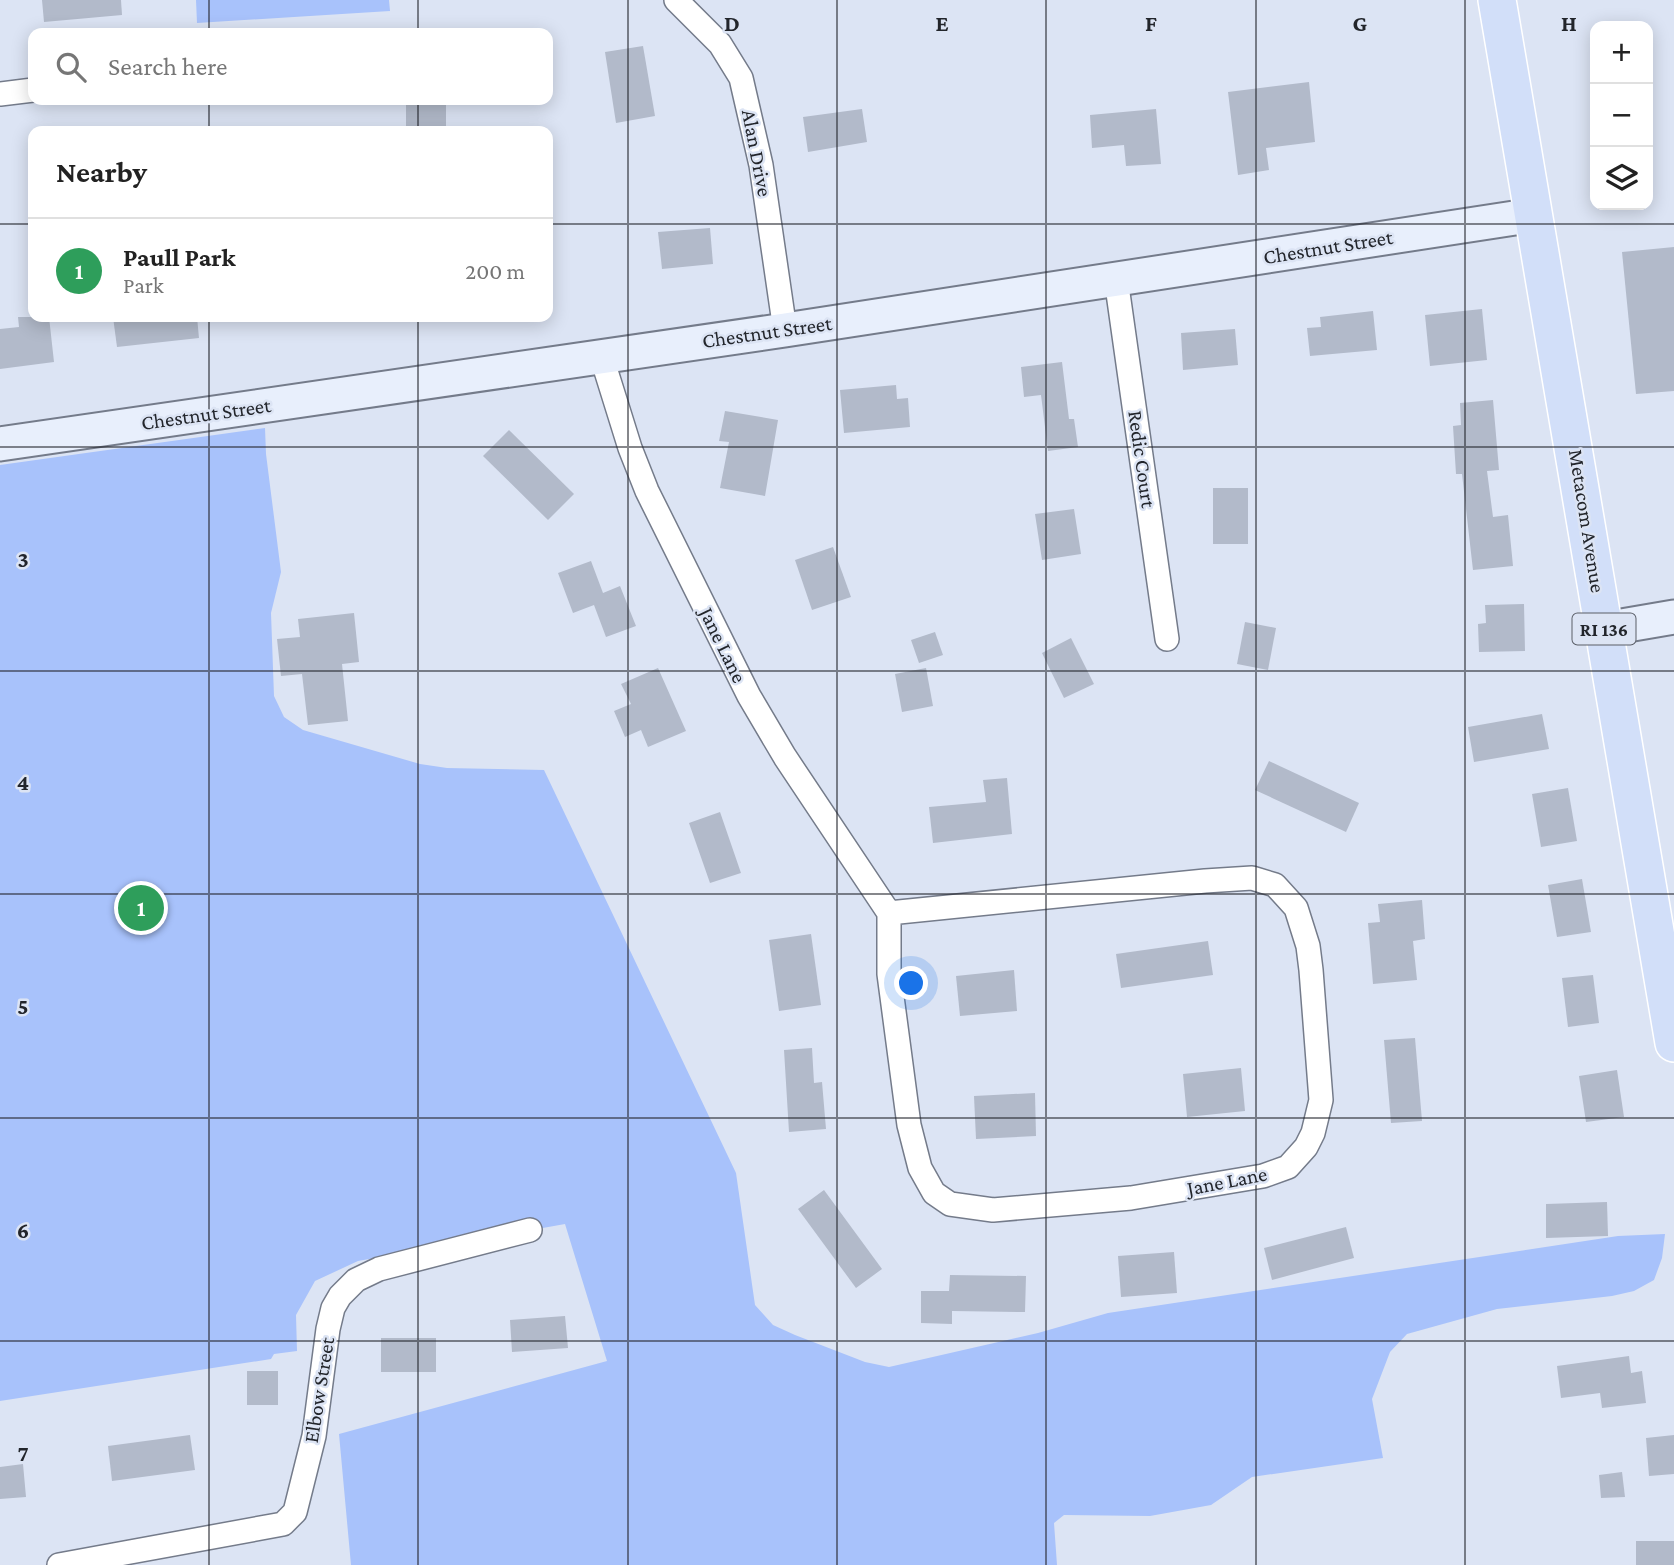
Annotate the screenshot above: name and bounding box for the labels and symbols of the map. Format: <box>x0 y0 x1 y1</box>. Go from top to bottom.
text: D <box>724 10 740 36</box>
text: E <box>935 10 949 36</box>
text: F <box>1145 10 1157 36</box>
text: G <box>1353 10 1368 36</box>
text: H <box>1561 10 1577 36</box>
street label: Alan Drive <box>737 107 777 199</box>
street label: Chestnut Street <box>1262 225 1395 269</box>
street label: Chestnut Street <box>701 311 834 353</box>
street label: Chestnut Street <box>140 393 273 435</box>
street label: Redic Court <box>1123 409 1161 510</box>
street label: Metacom Avenue <box>1564 448 1610 594</box>
text: 3 <box>17 546 29 572</box>
street label: Jane Lane <box>694 601 752 687</box>
road number: RI 136 <box>1572 614 1636 644</box>
text: 4 <box>17 769 29 795</box>
pin: 1 <box>118 882 164 934</box>
your location <box>894 966 928 1000</box>
text: 5 <box>17 993 29 1019</box>
street label: Jane Lane <box>1183 1161 1269 1201</box>
text: 6 <box>17 1217 29 1243</box>
street label: Elbow Street <box>299 1334 339 1445</box>
text: 7 <box>17 1440 29 1466</box>

